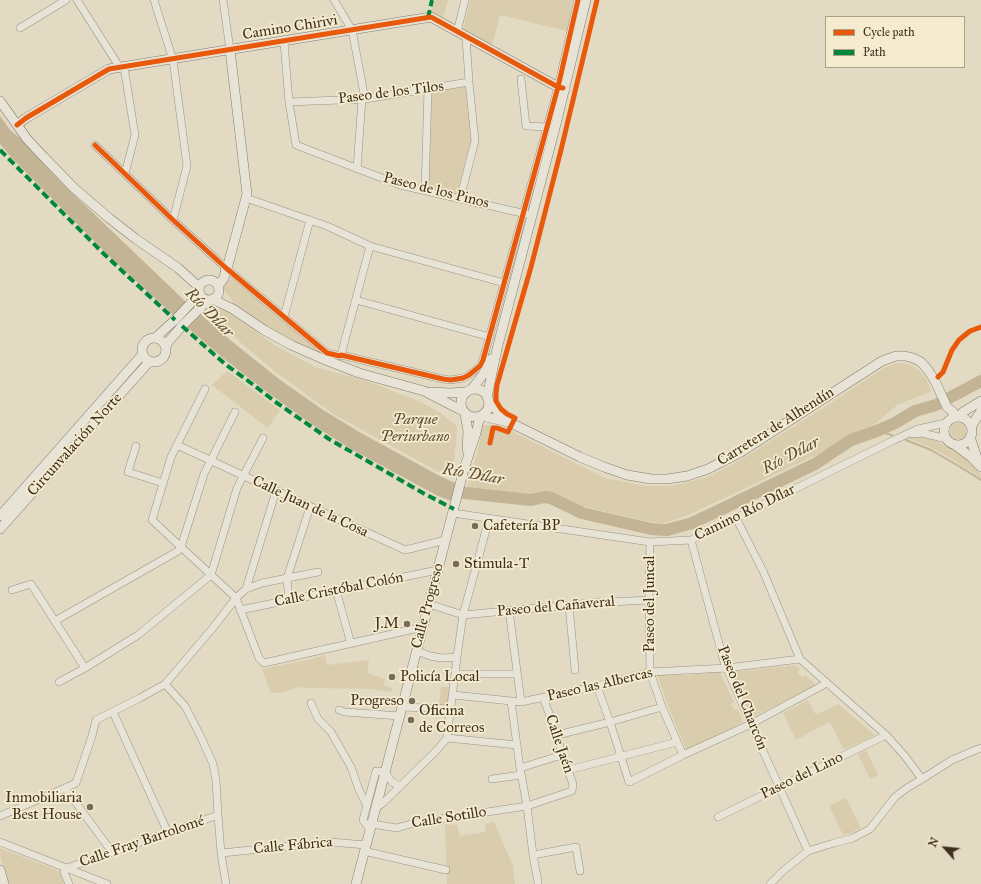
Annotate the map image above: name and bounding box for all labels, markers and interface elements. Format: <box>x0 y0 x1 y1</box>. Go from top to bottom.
street label: Camino Chirivi <box>241 12 339 44</box>
legend <box>825 16 965 68</box>
text: Cycle path <box>863 25 915 39</box>
text: Path <box>863 45 886 59</box>
street label: Paseo de los Tilos <box>337 78 445 108</box>
street label: Paseo de los Pinos <box>381 169 491 213</box>
water label: Río Dílar <box>181 284 237 342</box>
street label: Carretera de Alhendín <box>714 384 838 470</box>
street label: Circunvalación Norte <box>24 390 126 500</box>
park label: Parque Periurbano <box>381 411 449 446</box>
water label: Río Dílar <box>759 433 823 479</box>
water label: Río Dílar <box>441 460 505 490</box>
street label: Calle Juan de la Cosa <box>249 472 371 542</box>
street label: Camino Río Dílar <box>692 481 798 545</box>
place label: Cafetería BP <box>483 517 560 535</box>
marker: Cafetería BP <box>470 521 480 531</box>
place label: Stimula-T <box>464 555 529 573</box>
street label: Paseo del Juncal <box>641 556 659 652</box>
marker: Stimula-T <box>451 559 461 569</box>
street label: Calle Progreso <box>408 561 448 651</box>
street label: Calle Cristóbal Colón <box>273 569 405 611</box>
street label: Paseo del Cañaveral <box>496 593 616 621</box>
place label: J.M <box>375 615 399 633</box>
marker: J.M <box>402 619 412 629</box>
street label: Paseo del Charcón <box>713 643 771 753</box>
street label: Paseo las Albercas <box>545 664 655 706</box>
place label: Policía Local <box>400 668 479 686</box>
marker: Policía Local <box>387 672 397 682</box>
place label: Progreso <box>350 692 404 710</box>
marker: Progreso <box>407 696 417 706</box>
place label: Oficina de Correos <box>419 702 484 737</box>
street label: Calle Jaén <box>541 712 577 776</box>
marker: Oficina de Correos <box>406 715 416 725</box>
street label: Paseo del Lino <box>758 748 846 804</box>
place label: Inmobiliaria Best House <box>5 789 82 824</box>
marker: Inmobiliaria Best House <box>85 802 95 812</box>
street label: Calle Sotillo <box>410 803 488 833</box>
street label: Calle Fray Bartolomé <box>77 812 207 872</box>
north arrow <box>925 828 965 868</box>
street label: Calle Fábrica <box>253 834 333 858</box>
text: N <box>926 835 942 849</box>

